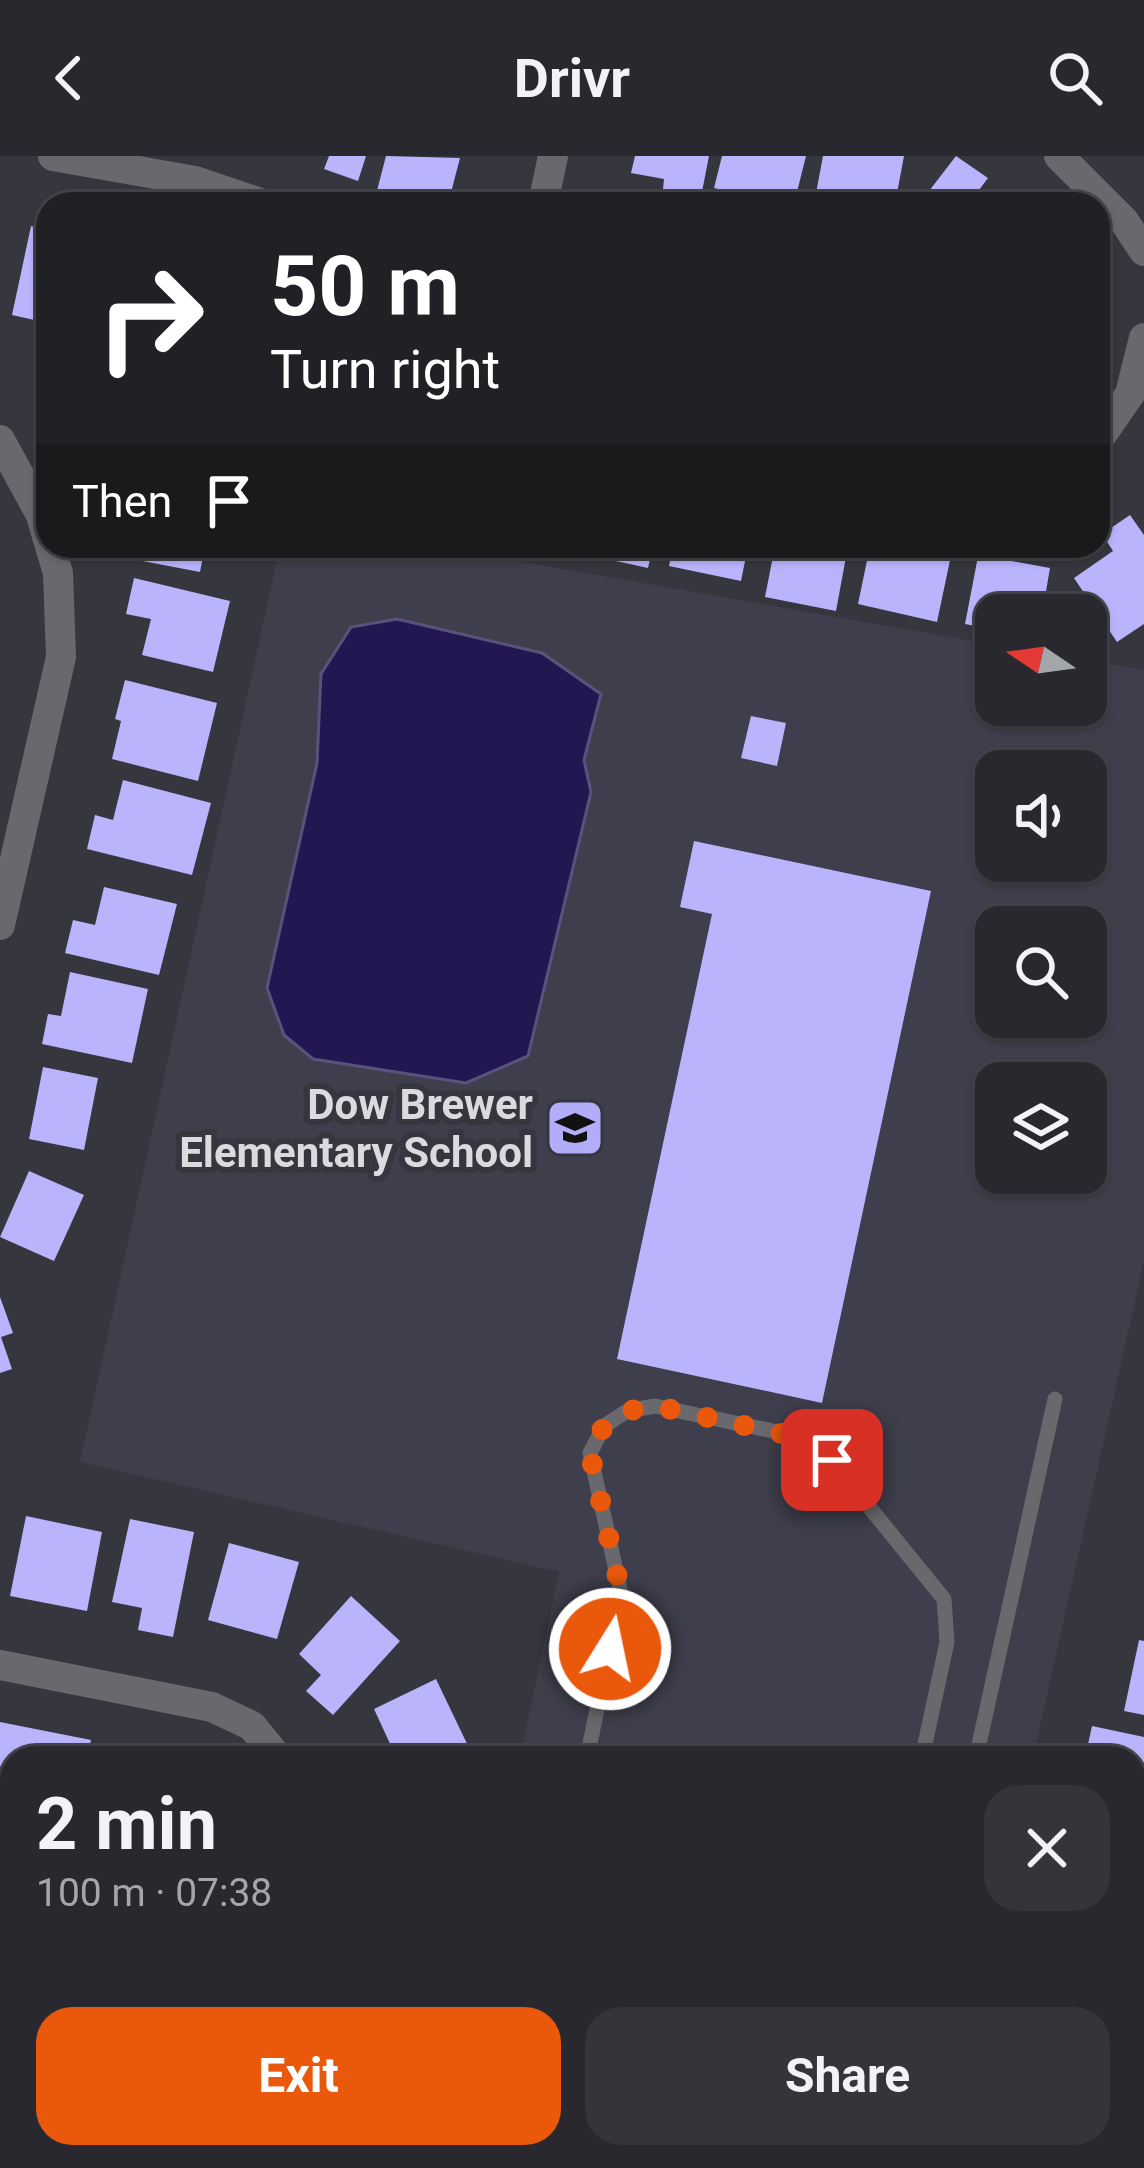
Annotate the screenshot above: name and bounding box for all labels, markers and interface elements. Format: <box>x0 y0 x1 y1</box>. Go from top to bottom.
icon: back <box>36 45 102 111</box>
icon: search <box>1042 45 1108 111</box>
text: Drivr <box>514 47 630 110</box>
text: 50 m <box>270 237 460 336</box>
icon: right <box>72 240 228 396</box>
text: Turn right <box>270 338 500 401</box>
icon: arrive <box>196 468 262 534</box>
text: Then <box>72 475 172 528</box>
north arrow <box>975 594 1107 726</box>
map controls <box>975 594 1107 1194</box>
button: sound <box>975 750 1107 882</box>
button: search <box>975 906 1107 1038</box>
button: layers <box>975 1062 1107 1194</box>
place label: Dow Brewer Elementary School <box>179 1080 533 1177</box>
school or university icon: Dow Brewer Elementary School <box>544 1097 606 1159</box>
pin <box>781 1409 883 1511</box>
icon: arrive <box>799 1427 865 1493</box>
position arrow <box>547 1586 673 1712</box>
text: 2 min <box>36 1782 217 1867</box>
button: close <box>984 1785 1110 1911</box>
text: 100 m · 07:38 <box>36 1870 272 1916</box>
button: Exit <box>36 2007 561 2145</box>
button: Share <box>585 2007 1110 2145</box>

